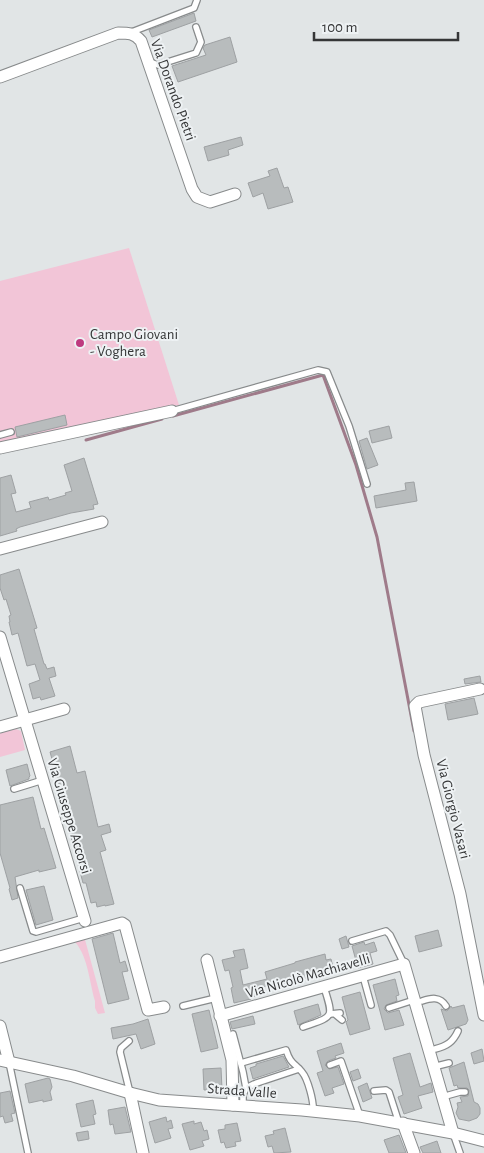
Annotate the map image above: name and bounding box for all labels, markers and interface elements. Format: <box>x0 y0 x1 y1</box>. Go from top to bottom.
scale bar <box>314 10 458 42</box>
text: 100 m <box>322 20 357 35</box>
street label: Via Dorando Pietri <box>148 37 198 143</box>
place label: Campo Giovani - Voghera <box>90 327 178 359</box>
marker: Campo Giovani - Voghera <box>74 337 86 349</box>
street label: Via Giuseppe Accorsi <box>44 756 94 876</box>
street label: Via Giorgio Vasari <box>433 758 473 860</box>
street label: Via Nicolò Machiavelli <box>244 951 372 1001</box>
street label: Strada Valle <box>207 1081 277 1101</box>

